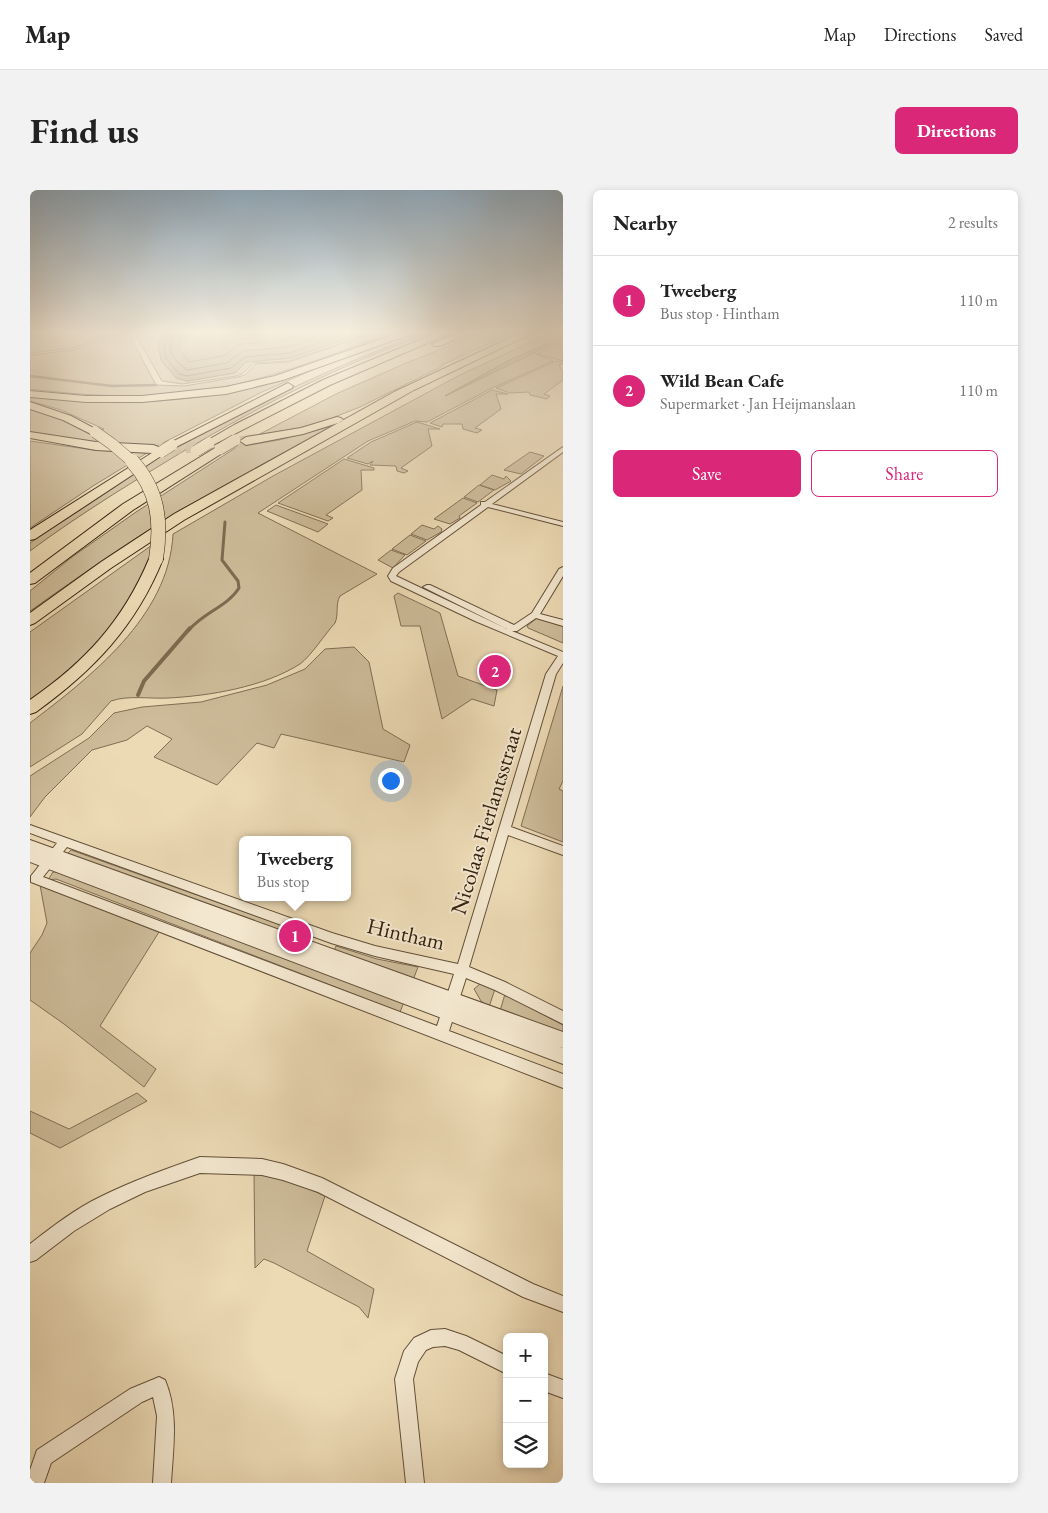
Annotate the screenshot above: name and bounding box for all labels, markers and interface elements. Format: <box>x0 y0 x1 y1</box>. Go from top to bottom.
text: Map <box>25 19 70 50</box>
text: Map <box>824 23 856 46</box>
text: Directions <box>884 23 956 46</box>
text: Saved <box>984 23 1023 46</box>
button: Directions <box>895 107 1018 154</box>
text: Find us <box>30 108 139 153</box>
text: Nearby <box>613 209 677 236</box>
text: 2 results <box>948 212 998 233</box>
text: Tweeberg <box>660 278 736 303</box>
text: 1 <box>625 290 633 311</box>
text: 110 m <box>959 290 998 311</box>
text: Bus stop · Hintham <box>660 303 780 324</box>
text: Wild Bean Cafe <box>660 368 784 393</box>
text: 2 <box>625 380 633 401</box>
text: 110 m <box>959 380 998 401</box>
text: Supermarket · Jan Heijmanslaan <box>660 393 856 414</box>
button: Save <box>613 450 801 497</box>
button: Share <box>811 450 998 497</box>
pin: 2 <box>479 652 511 690</box>
street label: Nicolaas Fierlantsstraat <box>444 724 528 918</box>
your location <box>378 768 404 794</box>
popup <box>239 836 351 901</box>
text: Tweeberg <box>257 846 333 871</box>
text: Bus stop <box>257 871 309 892</box>
street label: Hintham <box>364 911 448 957</box>
pin: 1 <box>279 917 311 955</box>
map controls <box>503 1333 548 1468</box>
button: + <box>503 1333 548 1378</box>
button: − <box>503 1378 548 1423</box>
button: layers <box>503 1423 548 1468</box>

